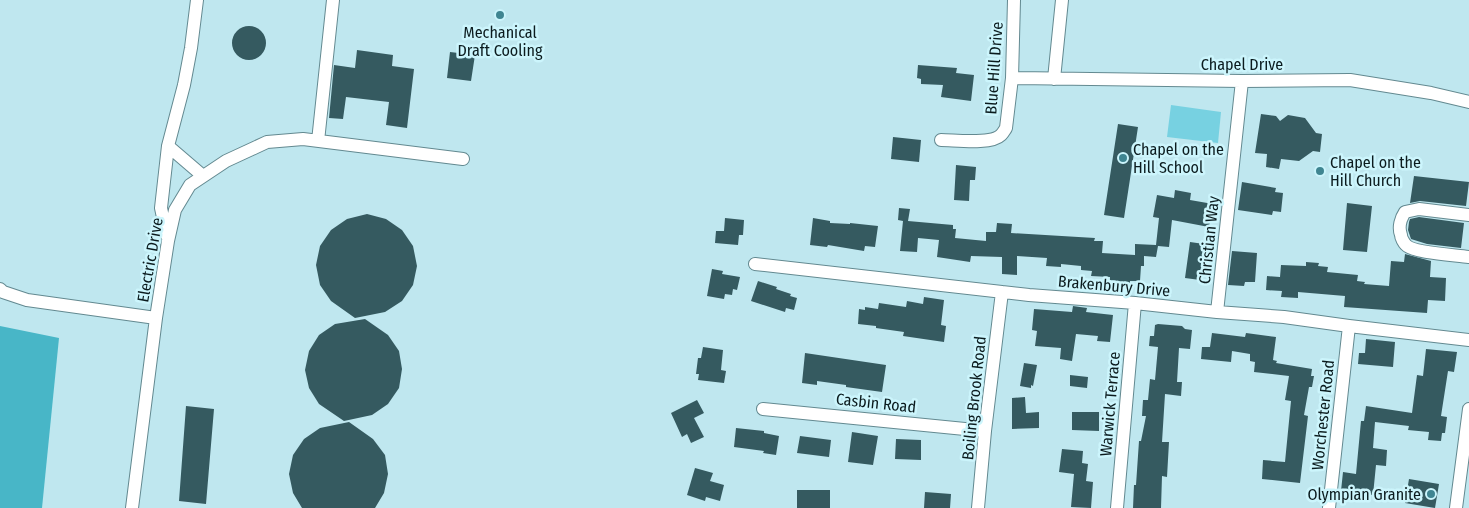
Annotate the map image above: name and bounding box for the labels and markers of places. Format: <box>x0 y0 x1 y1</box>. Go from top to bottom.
marker: Mechanical Draft Cooling <box>494 9 506 21</box>
place label: Mechanical Draft Cooling <box>458 23 543 60</box>
place label: Chapel on the Hill School <box>1133 140 1224 177</box>
marker: Chapel on the Hill School <box>1117 152 1129 164</box>
place label: Chapel on the Hill Church <box>1330 153 1421 190</box>
marker: Chapel on the Hill Church <box>1314 165 1326 177</box>
place label: Olympian Granite <box>1307 485 1421 504</box>
marker: Olympian Granite <box>1425 488 1437 500</box>

